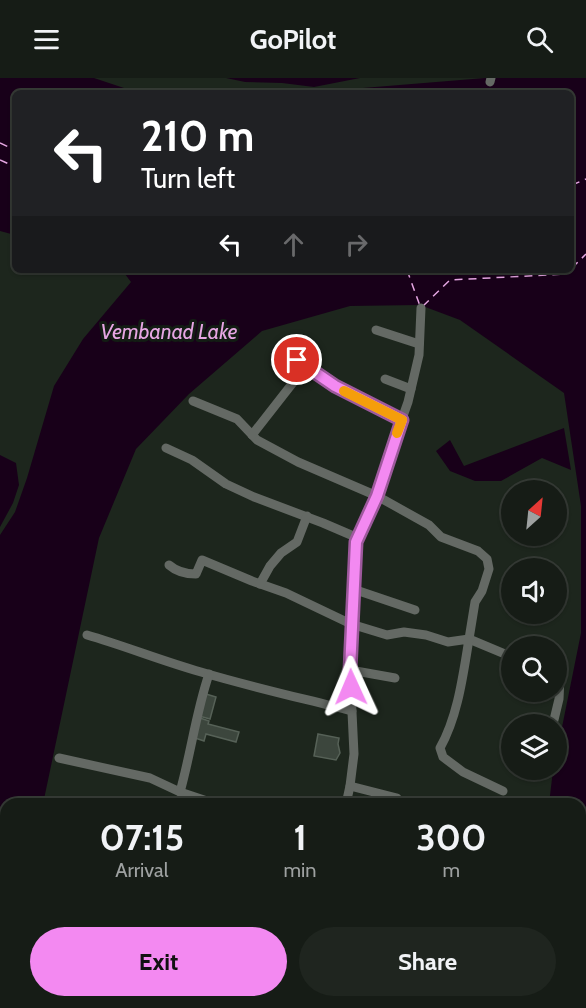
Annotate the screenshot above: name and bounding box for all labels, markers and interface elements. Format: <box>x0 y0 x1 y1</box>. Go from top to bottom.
icon: menu <box>30 23 63 56</box>
text: GoPilot <box>250 23 336 56</box>
icon: search <box>523 23 556 56</box>
text: 210 m <box>141 110 254 162</box>
icon: left <box>42 114 120 192</box>
text: Turn left <box>141 162 235 195</box>
icon: left <box>214 228 247 261</box>
icon: ahead <box>277 228 310 261</box>
icon: right <box>340 228 373 261</box>
water label: Vembanad Lake <box>101 319 238 344</box>
pin <box>271 334 322 385</box>
icon: arrive <box>280 343 313 376</box>
north arrow <box>501 480 567 546</box>
map controls <box>501 480 567 780</box>
button: sound <box>501 558 567 624</box>
button: search <box>501 636 567 702</box>
position arrow <box>319 655 383 719</box>
button: layers <box>501 714 567 780</box>
text: 07:15 <box>100 815 184 859</box>
text: 1 <box>293 815 307 859</box>
text: 300 <box>416 815 486 859</box>
text: Arrival <box>115 858 168 882</box>
text: min <box>284 858 317 882</box>
text: m <box>442 858 460 882</box>
button: Exit <box>30 927 287 996</box>
button: Share <box>299 927 556 996</box>

